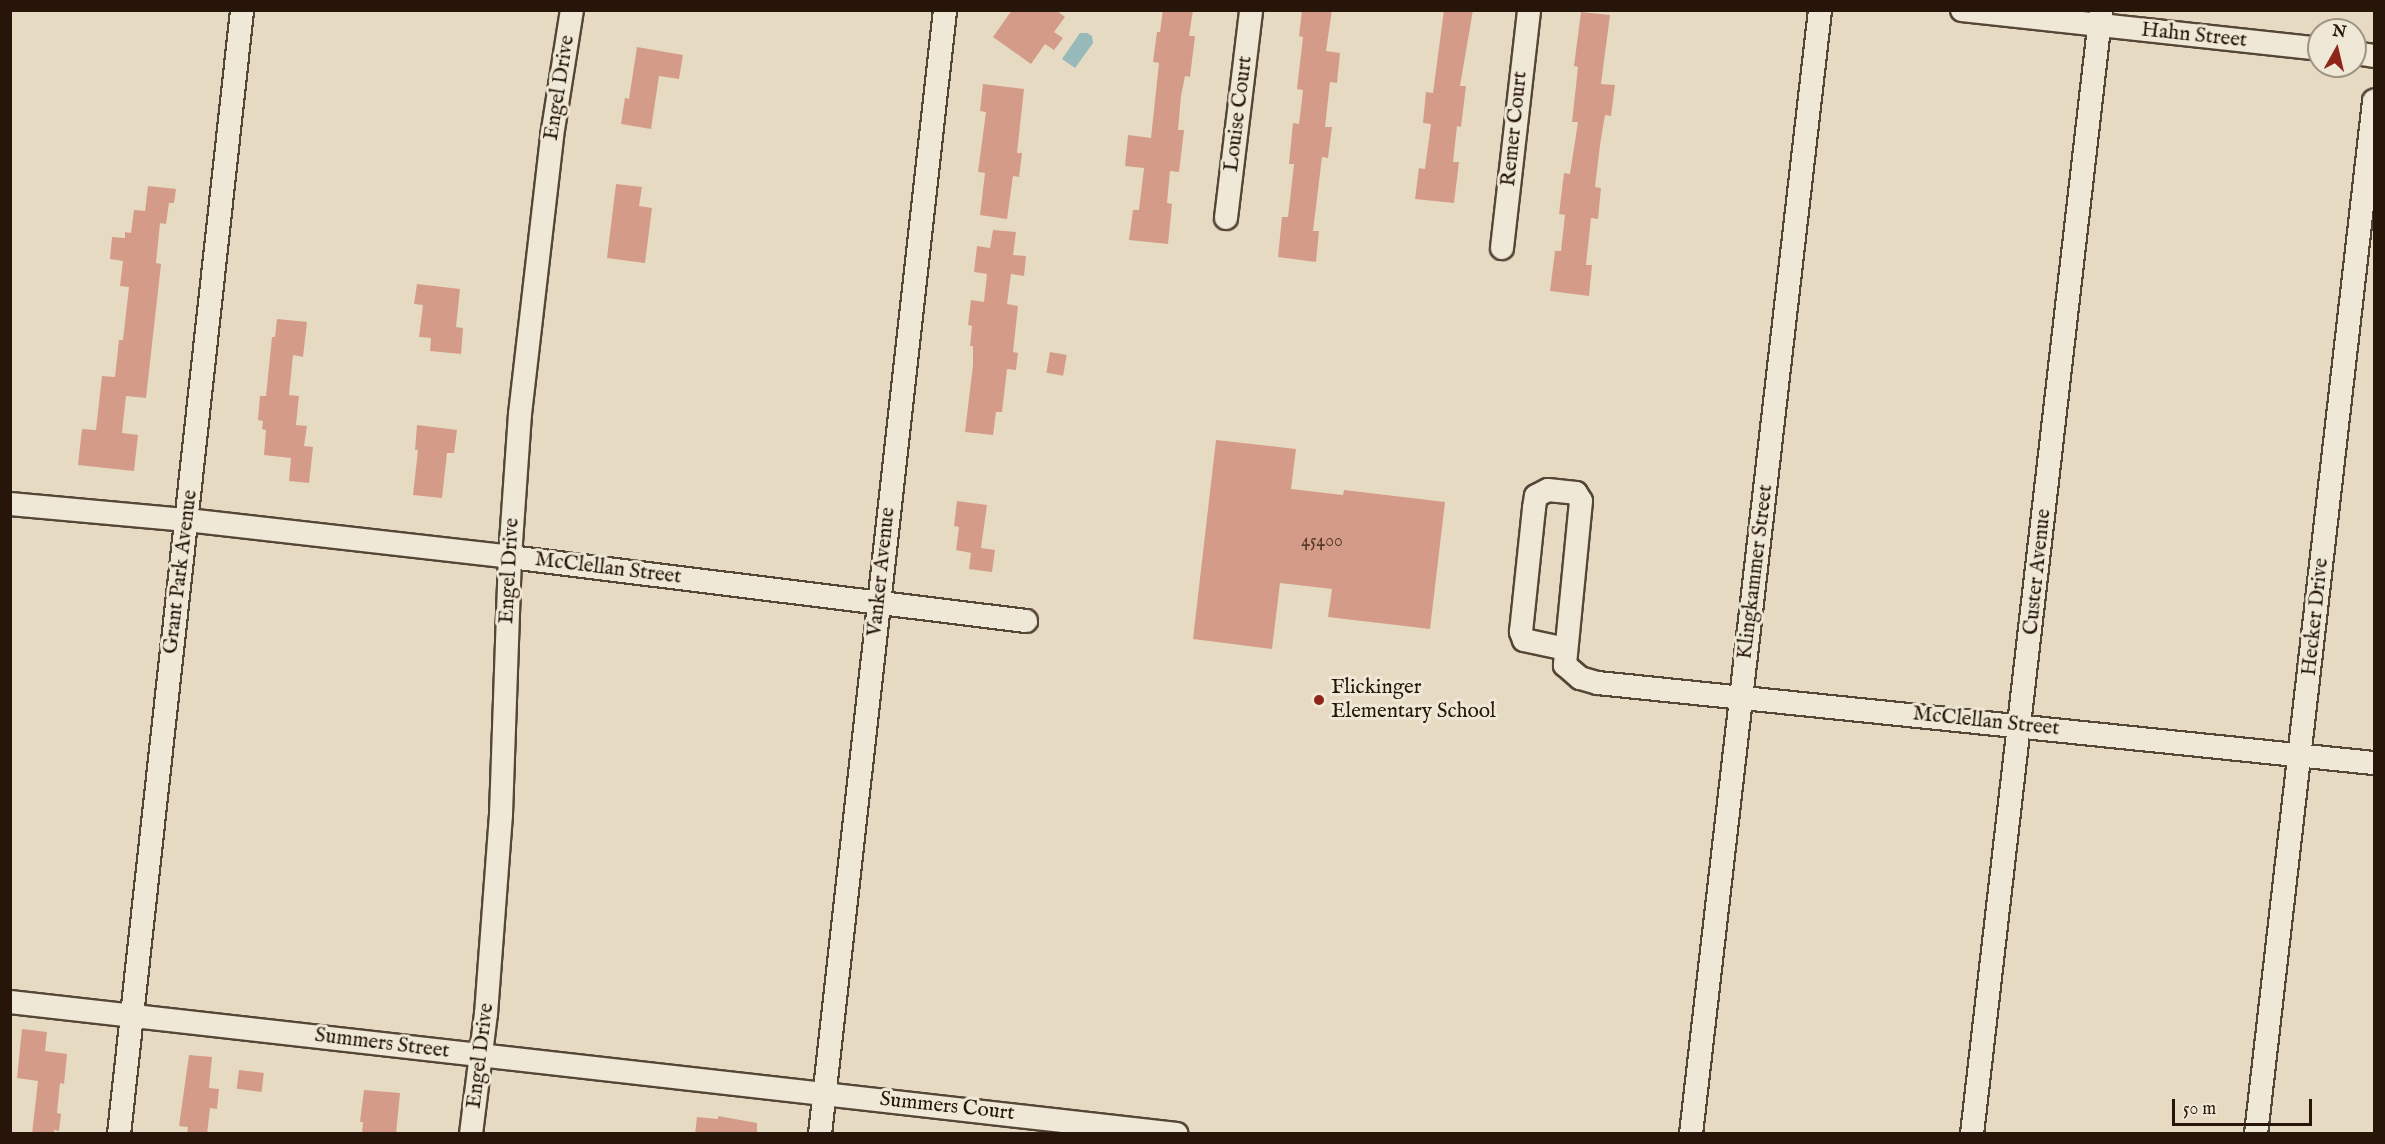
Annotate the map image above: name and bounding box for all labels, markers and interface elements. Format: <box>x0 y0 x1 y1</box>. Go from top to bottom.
street label: Hahn Street <box>2140 18 2248 54</box>
north arrow <box>2307 18 2367 78</box>
text: N <box>2331 21 2347 43</box>
street label: Engel Drive <box>539 34 581 142</box>
street label: Louise Court <box>1219 55 1259 173</box>
street label: Remer Court <box>1496 70 1534 188</box>
street label: Klingkammer Street <box>1733 483 1779 661</box>
street label: Grant Park Avenue <box>158 489 204 655</box>
street label: Vanker Avenue <box>863 506 901 638</box>
street label: Custer Avenue <box>2019 508 2057 636</box>
street label: Engel Drive <box>495 517 525 625</box>
house number: 45400 <box>1301 531 1343 553</box>
street label: McClellan Street <box>533 548 683 590</box>
street label: Hecker Drive <box>2297 557 2335 677</box>
place label: Flickinger Elementary School <box>1331 675 1496 725</box>
marker: Flickinger Elementary School <box>1312 693 1326 707</box>
street label: McClellan Street <box>1911 702 2061 742</box>
street label: Engel Drive <box>462 1002 500 1110</box>
street label: Summers Street <box>313 1023 451 1065</box>
street label: Summers Court <box>878 1087 1016 1127</box>
scale bar <box>2175 1087 2314 1125</box>
text: 50 m <box>2183 1098 2216 1121</box>

